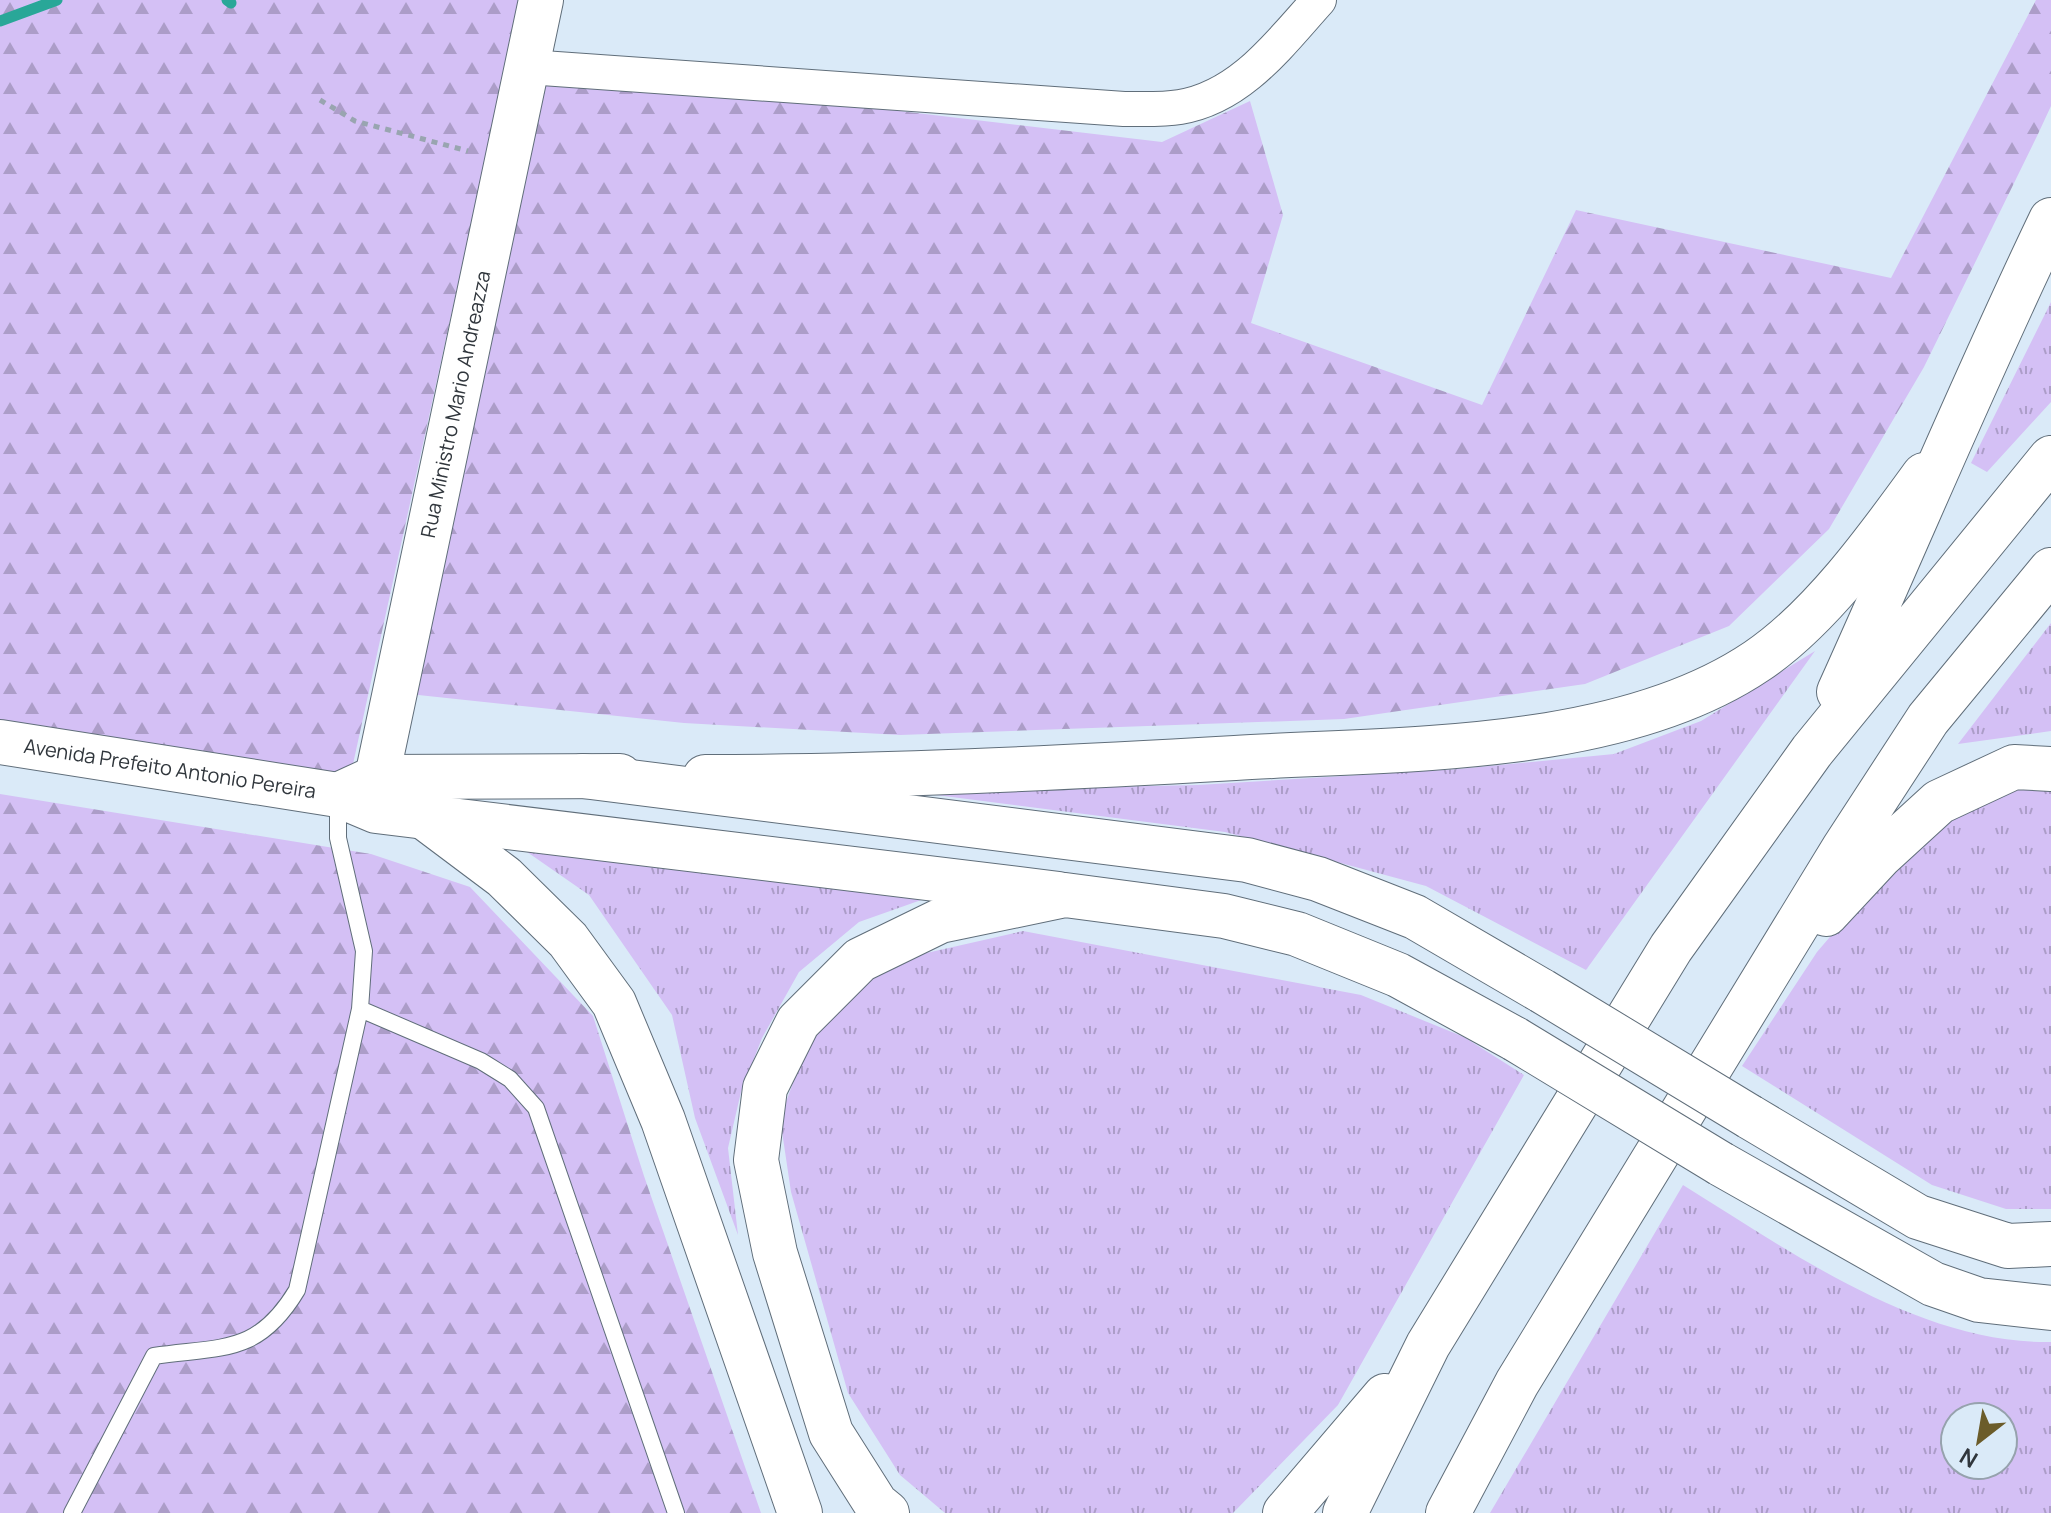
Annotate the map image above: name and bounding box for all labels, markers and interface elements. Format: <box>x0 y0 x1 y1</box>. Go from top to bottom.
street label: Rua Ministro Mario Andreazza <box>414 268 497 540</box>
street label: Avenida Prefeito Antonio Pereira <box>22 732 318 804</box>
north arrow <box>1939 1401 2019 1481</box>
text: N <box>1954 1441 1983 1475</box>

